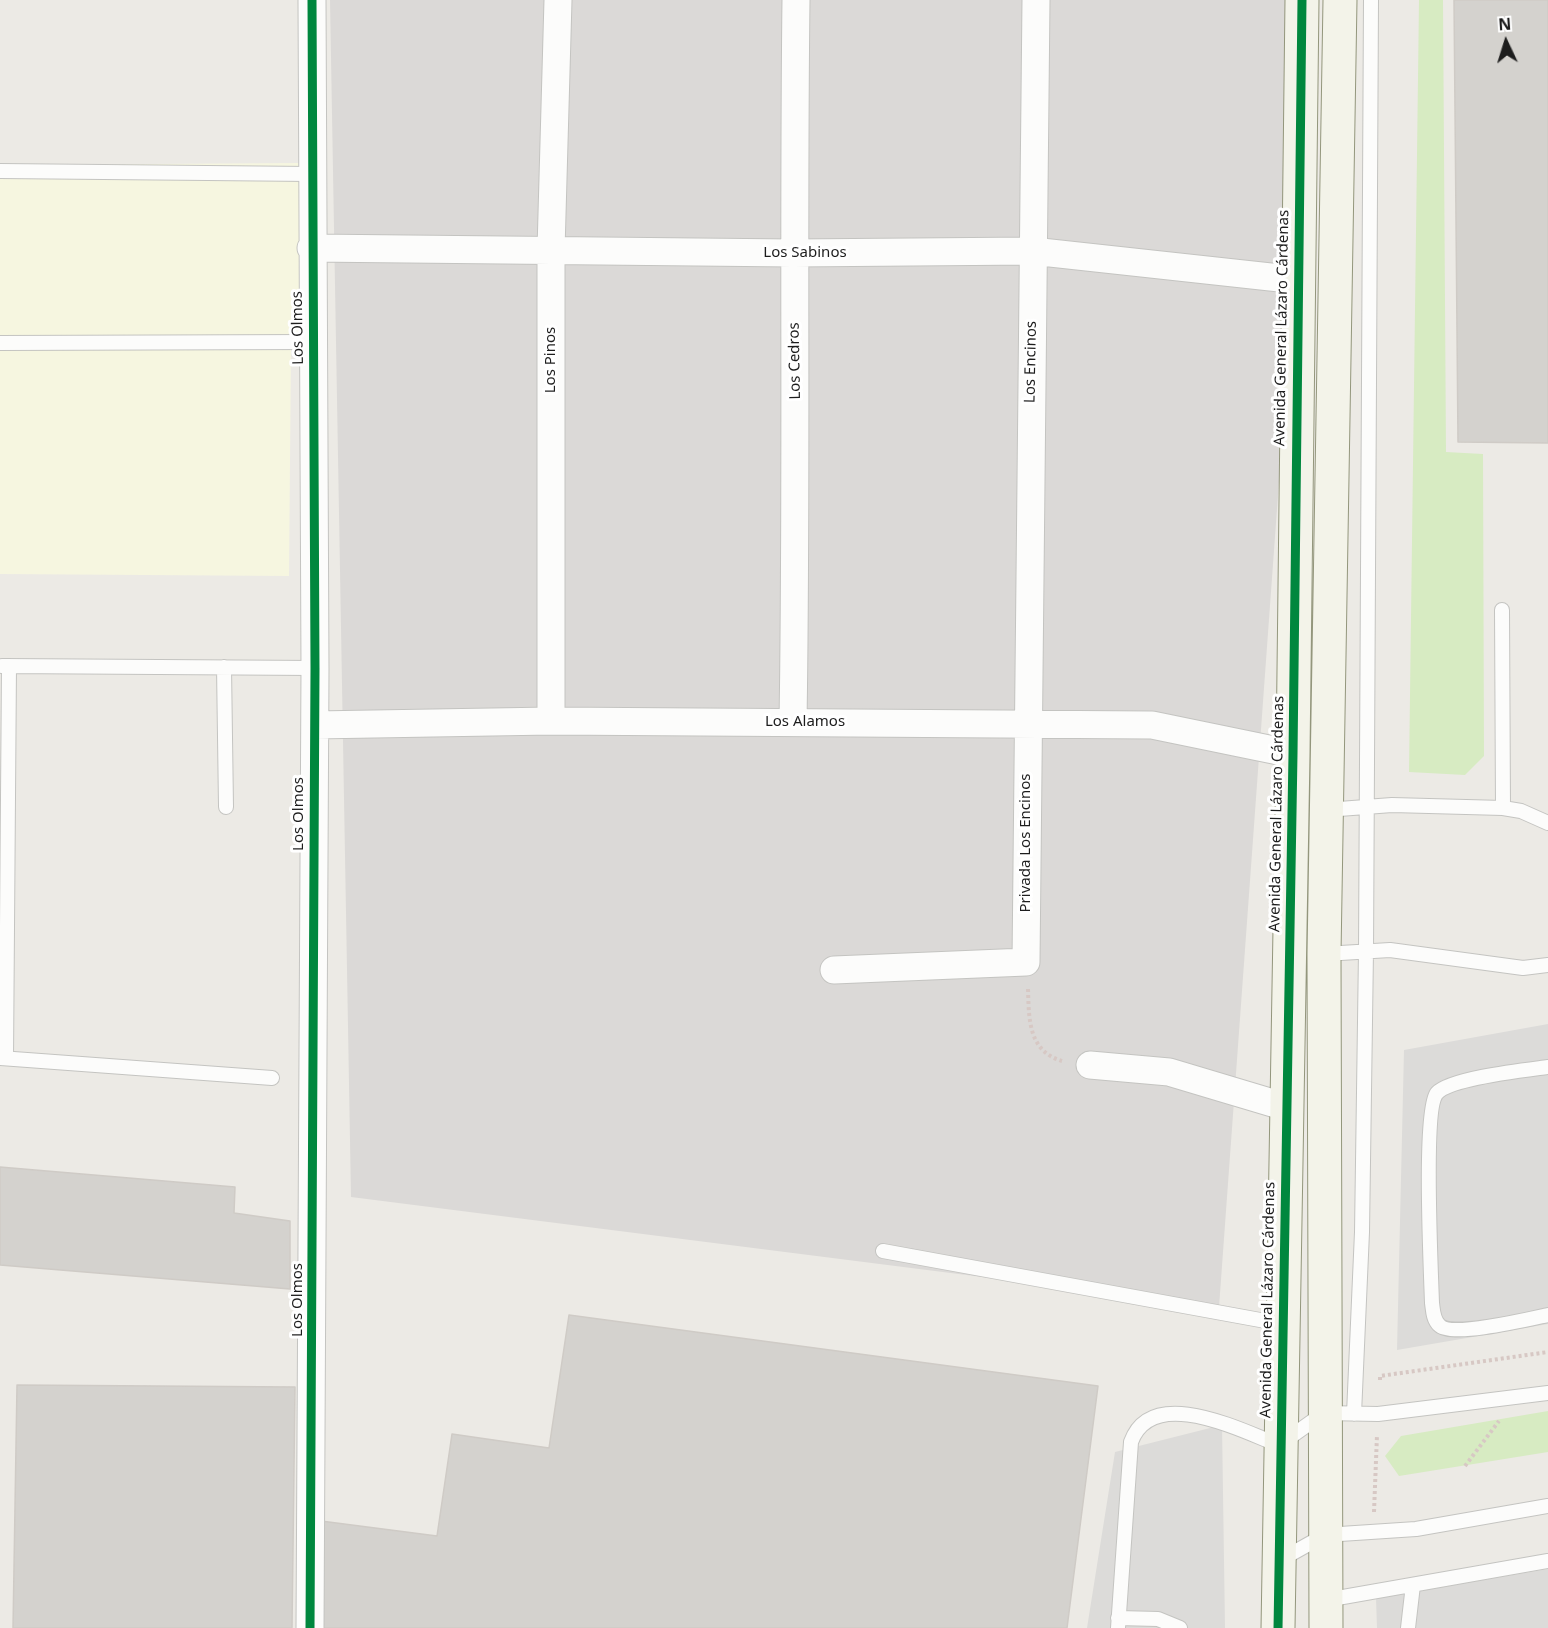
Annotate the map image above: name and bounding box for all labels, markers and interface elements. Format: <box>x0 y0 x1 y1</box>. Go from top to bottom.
north arrow <box>1476 12 1536 72</box>
text: N <box>1497 13 1512 35</box>
street label: Avenida General Lázaro Cárdenas <box>1271 210 1293 446</box>
street label: Los Sabinos <box>763 244 847 262</box>
street label: Los Olmos <box>288 291 308 365</box>
street label: Los Encinos <box>1021 321 1041 403</box>
street label: Los Cedros <box>785 322 805 400</box>
street label: Los Pinos <box>542 327 560 393</box>
street label: Avenida General Lázaro Cárdenas <box>1266 696 1288 932</box>
street label: Los Alamos <box>765 713 845 731</box>
street label: Privada Los Encinos <box>1017 774 1035 912</box>
street label: Los Olmos <box>290 777 308 851</box>
street label: Avenida General Lázaro Cárdenas <box>1257 1182 1279 1418</box>
street label: Los Olmos <box>289 1263 307 1337</box>

